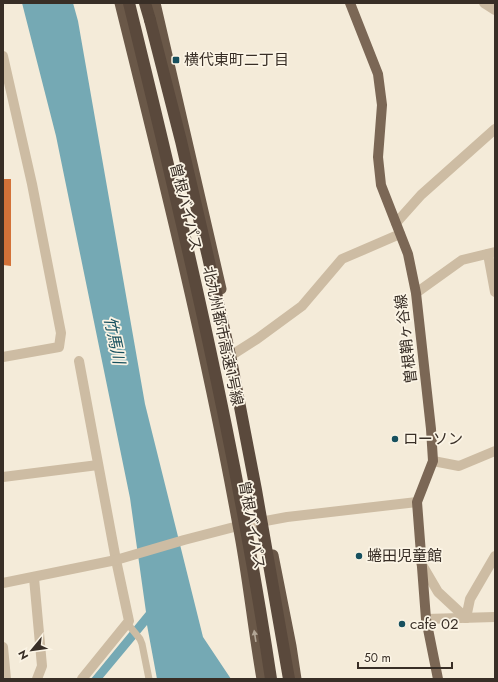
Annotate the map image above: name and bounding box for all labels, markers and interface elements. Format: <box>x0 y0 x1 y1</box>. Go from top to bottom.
place label: 横代東町二丁目 <box>184 49 289 71</box>
marker: 横代東町二丁目 <box>171 55 181 65</box>
street label: 曽根バイパス <box>164 161 208 253</box>
street label: 北九州都市高速1号線 <box>198 264 248 408</box>
street label: 曽根鞘ヶ谷線 <box>390 293 422 385</box>
water label: 竹馬川 <box>98 314 131 368</box>
place label: ローソン <box>403 428 463 450</box>
marker: ローソン <box>390 434 400 444</box>
street label: 曽根バイパス <box>233 479 271 571</box>
place label: 蜷田児童館 <box>367 545 442 567</box>
marker: 蜷田児童館 <box>354 551 364 561</box>
place label: cafe 02 <box>410 613 458 635</box>
marker: cafe 02 <box>397 619 407 629</box>
north arrow <box>12 630 52 670</box>
one-way arrow <box>252 630 258 642</box>
scale bar <box>358 644 452 670</box>
text: N <box>14 647 32 663</box>
text: 50 m <box>364 649 391 667</box>

